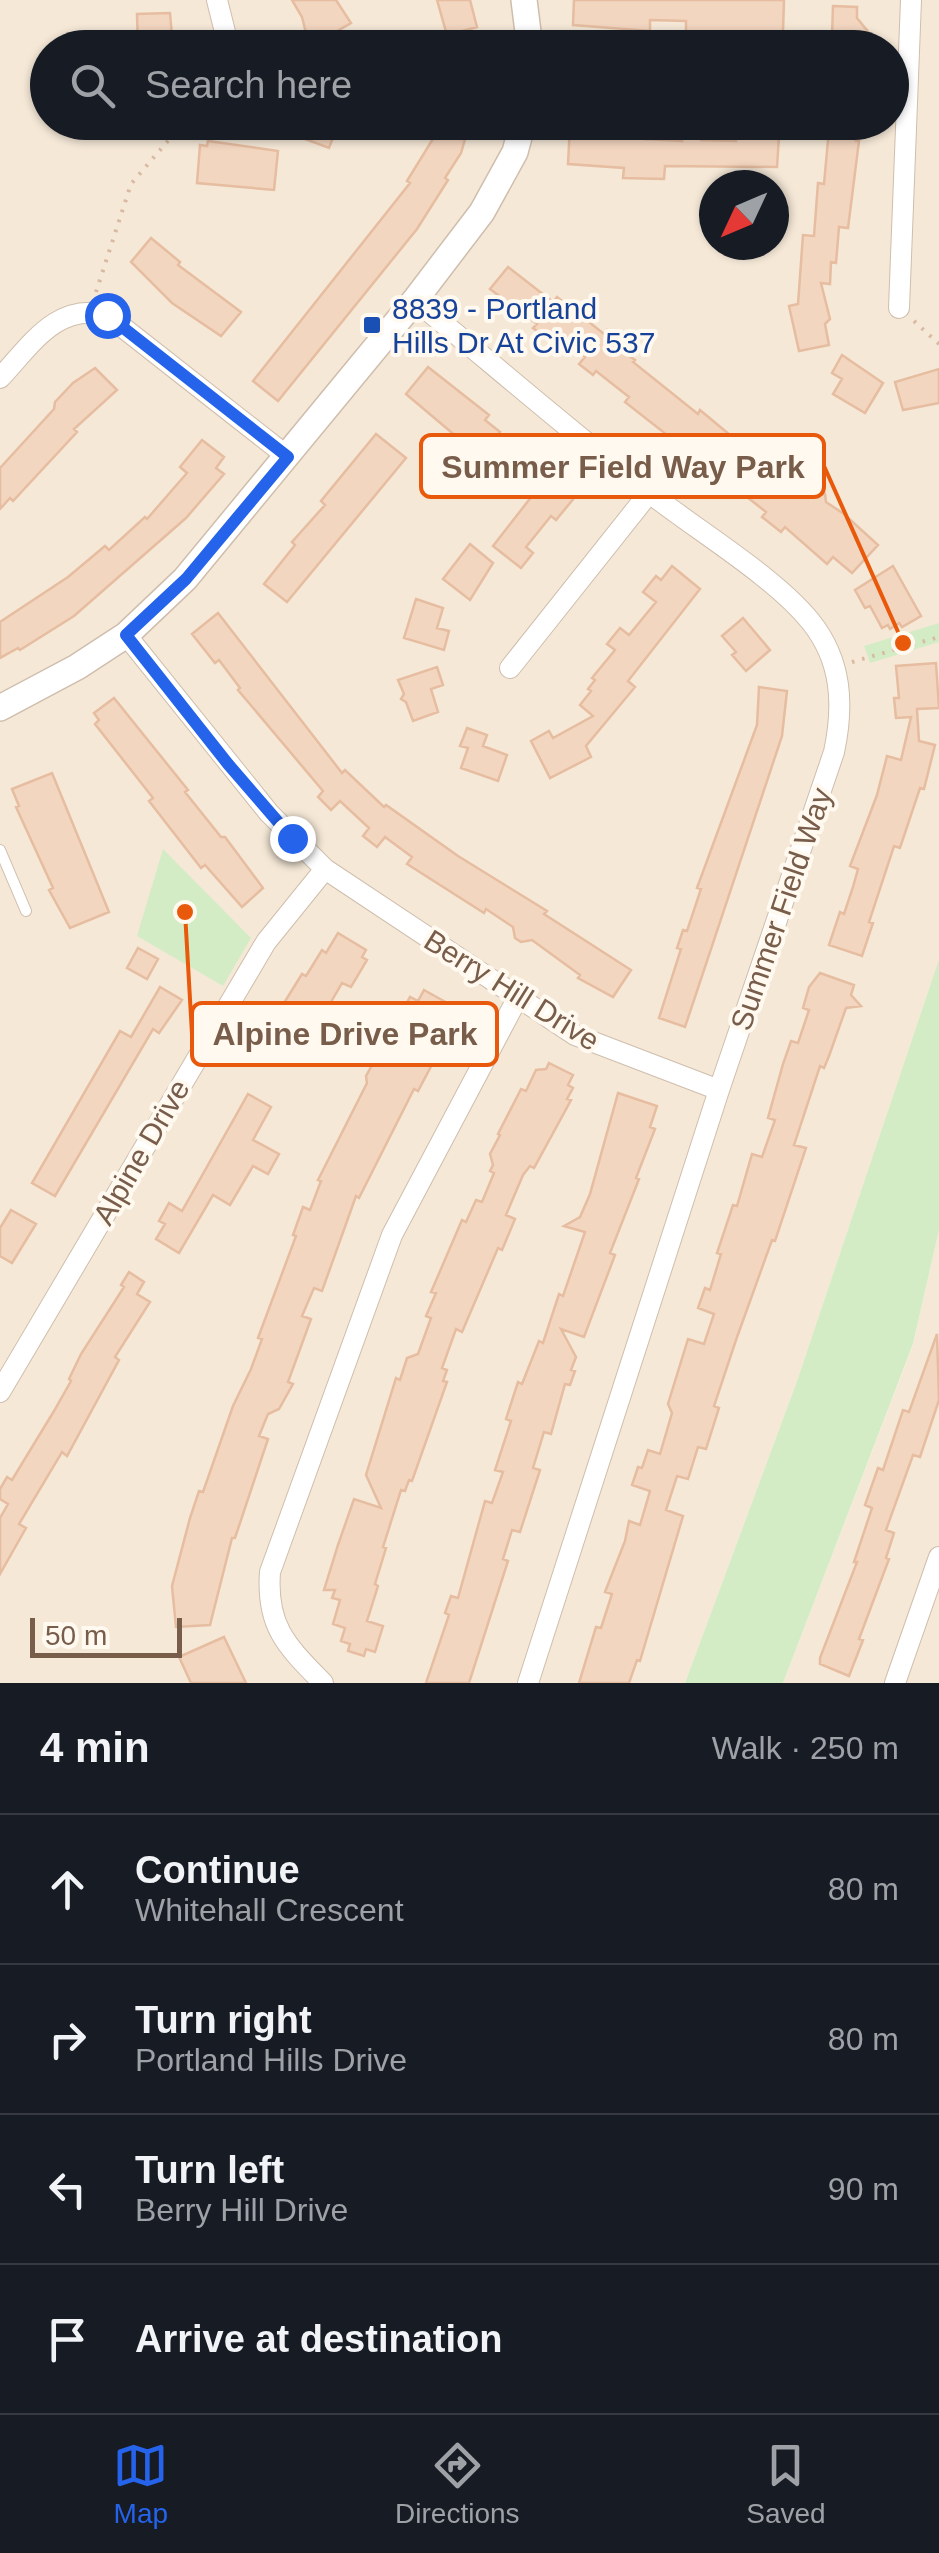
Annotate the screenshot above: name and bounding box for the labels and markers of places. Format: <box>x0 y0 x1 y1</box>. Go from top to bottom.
place label: 8839 - Portland Hills Dr At Civic 537 <box>392 292 655 359</box>
marker: 8839 - Portland Hills Dr At Civic 537 <box>361 314 383 336</box>
callout: Summer Field Way Park <box>421 435 824 497</box>
callout: Alpine Drive Park <box>192 1003 497 1065</box>

